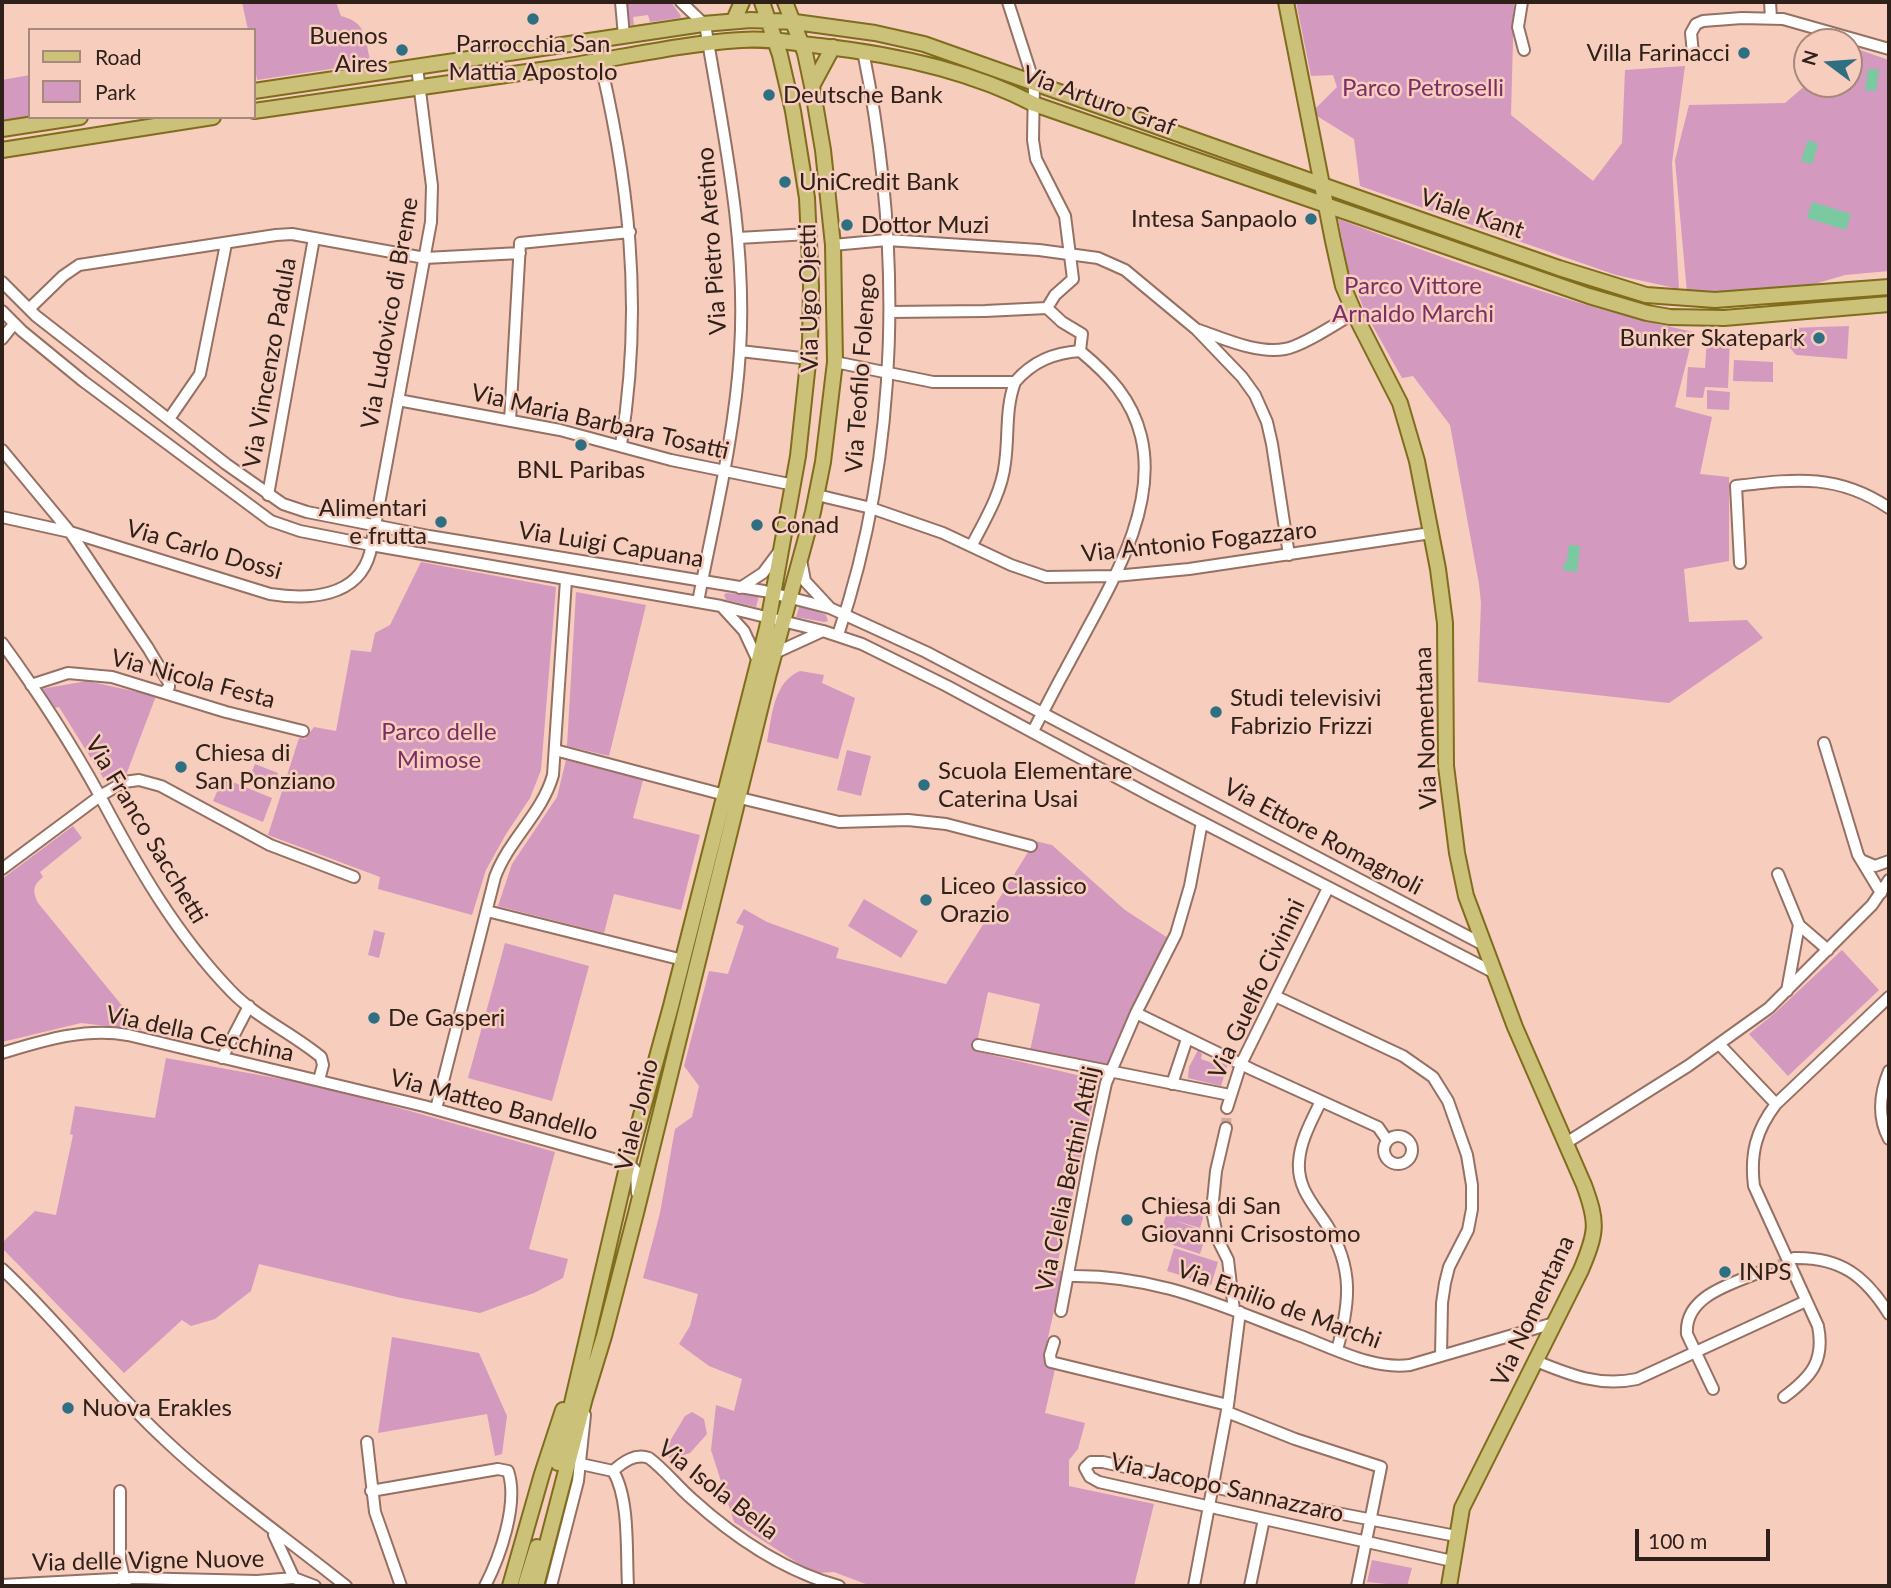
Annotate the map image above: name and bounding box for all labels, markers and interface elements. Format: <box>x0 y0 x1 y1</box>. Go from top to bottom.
marker: Parrocchia San Mattia Apostolo <box>525 11 541 27</box>
place label: Buenos Aires <box>309 22 388 78</box>
legend <box>28 28 256 119</box>
north arrow <box>1793 28 1863 98</box>
place label: Parrocchia San Mattia Apostolo <box>448 30 618 86</box>
place label: Villa Farinacci <box>1587 39 1730 67</box>
marker: Buenos Aires <box>394 42 410 58</box>
text: Road <box>95 44 142 69</box>
marker: Villa Farinacci <box>1736 45 1752 61</box>
text: N <box>1796 47 1822 68</box>
street label: Via Arturo Graf <box>1018 60 1180 142</box>
park label: Parco Petroselli <box>1342 74 1504 102</box>
text: Park <box>95 79 136 104</box>
place label: Deutsche Bank <box>783 81 943 109</box>
marker: Deutsche Bank <box>761 87 777 103</box>
street label: Via Pietro Aretino <box>691 146 733 336</box>
place label: UniCredit Bank <box>799 168 959 196</box>
marker: UniCredit Bank <box>777 174 793 190</box>
street label: Viale Kant <box>1416 183 1528 245</box>
street label: Via Ludovico di Breme <box>355 195 425 431</box>
place label: Intesa Sanpaolo <box>1131 205 1297 233</box>
place label: Dottor Muzi <box>861 211 989 239</box>
marker: Intesa Sanpaolo <box>1303 211 1319 227</box>
marker: Dottor Muzi <box>839 217 855 233</box>
street label: Via Ugo Ojetti <box>793 223 825 373</box>
street label: Via Vincenzo Padula <box>237 255 303 471</box>
street label: Via Teofilo Folengo <box>840 272 882 474</box>
park label: Parco Vittore Arnaldo Marchi <box>1332 272 1494 328</box>
place label: Bunker Skatepark <box>1620 324 1805 352</box>
marker: Bunker Skatepark <box>1811 330 1827 346</box>
street label: Via Maria Barbara Tosatti <box>468 378 732 466</box>
marker: BNL Paribas <box>573 437 589 453</box>
place label: BNL Paribas <box>517 456 645 484</box>
place label: Alimentari e frutta <box>319 494 427 550</box>
place label: Conad <box>771 511 839 539</box>
street label: Via Carlo Dossi <box>123 514 285 586</box>
marker: Alimentari e frutta <box>433 514 449 530</box>
street label: Via Antonio Fogazzaro <box>1080 515 1318 569</box>
street label: Via Luigi Capuana <box>516 516 706 574</box>
marker: Conad <box>749 517 765 533</box>
street label: Via Nicola Festa <box>108 643 278 715</box>
street label: Via Nomentana <box>1409 646 1443 810</box>
place label: Studi televisivi Fabrizio Frizzi <box>1230 684 1382 740</box>
marker: Studi televisivi Fabrizio Frizzi <box>1208 704 1224 720</box>
park label: Parco delle Mimose <box>381 718 497 774</box>
street label: Via Franco Sacchetti <box>79 731 213 929</box>
place label: Chiesa di San Ponziano <box>195 739 336 795</box>
place label: Scuola Elementare Caterina Usai <box>938 757 1132 813</box>
marker: Chiesa di San Ponziano <box>173 759 189 775</box>
street label: Via Ettore Romagnoli <box>1219 772 1427 902</box>
marker: Scuola Elementare Caterina Usai <box>916 777 932 793</box>
place label: Liceo Classico Orazio <box>940 872 1087 928</box>
marker: Liceo Classico Orazio <box>918 892 934 908</box>
street label: Via Guelfo Civinini <box>1203 894 1311 1084</box>
street label: Via della Cecchina <box>103 1000 297 1068</box>
place label: De Gasperi <box>388 1004 505 1032</box>
marker: De Gasperi <box>366 1010 382 1026</box>
street label: Viale Jonio <box>609 1056 665 1174</box>
street label: Via Matteo Bandello <box>387 1063 601 1147</box>
street label: Via Clelia Bertini Attilj <box>1030 1063 1106 1295</box>
place label: Chiesa di San Giovanni Crisostomo <box>1141 1192 1361 1248</box>
marker: Chiesa di San Giovanni Crisostomo <box>1119 1212 1135 1228</box>
street label: Via Nomentana <box>1485 1231 1581 1391</box>
street label: Via Emilio de Marchi <box>1173 1255 1385 1355</box>
place label: INPS <box>1739 1258 1791 1286</box>
marker: INPS <box>1717 1264 1733 1280</box>
place label: Nuova Erakles <box>82 1394 232 1422</box>
marker: Nuova Erakles <box>60 1400 76 1416</box>
street label: Via Isola Bella <box>652 1434 784 1546</box>
street label: Via Jacopo Sannazzaro <box>1107 1447 1347 1529</box>
scale bar <box>1639 1514 1774 1558</box>
text: 100 m <box>1648 1528 1707 1553</box>
street label: Via delle Vigne Nuove <box>32 1545 264 1577</box>

